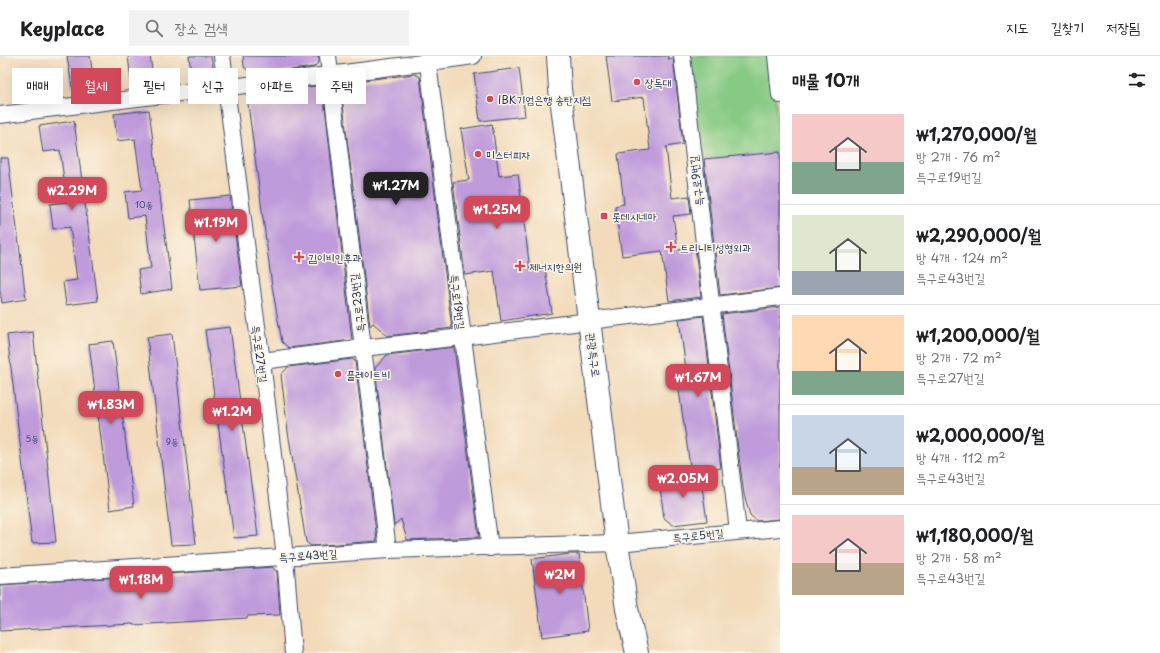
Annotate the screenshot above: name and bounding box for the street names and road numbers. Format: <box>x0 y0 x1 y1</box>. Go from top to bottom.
street label: 특구로9번길 <box>684 155 708 207</box>
street label: 특구로23번길 <box>345 272 369 333</box>
street label: 특구로19번길 <box>446 273 470 331</box>
street label: 특구로27번길 <box>248 324 272 384</box>
street label: 관광특구로 <box>583 332 605 378</box>
street label: 특구로5번길 <box>672 524 725 546</box>
street label: 특구로43번길 <box>278 544 338 566</box>

